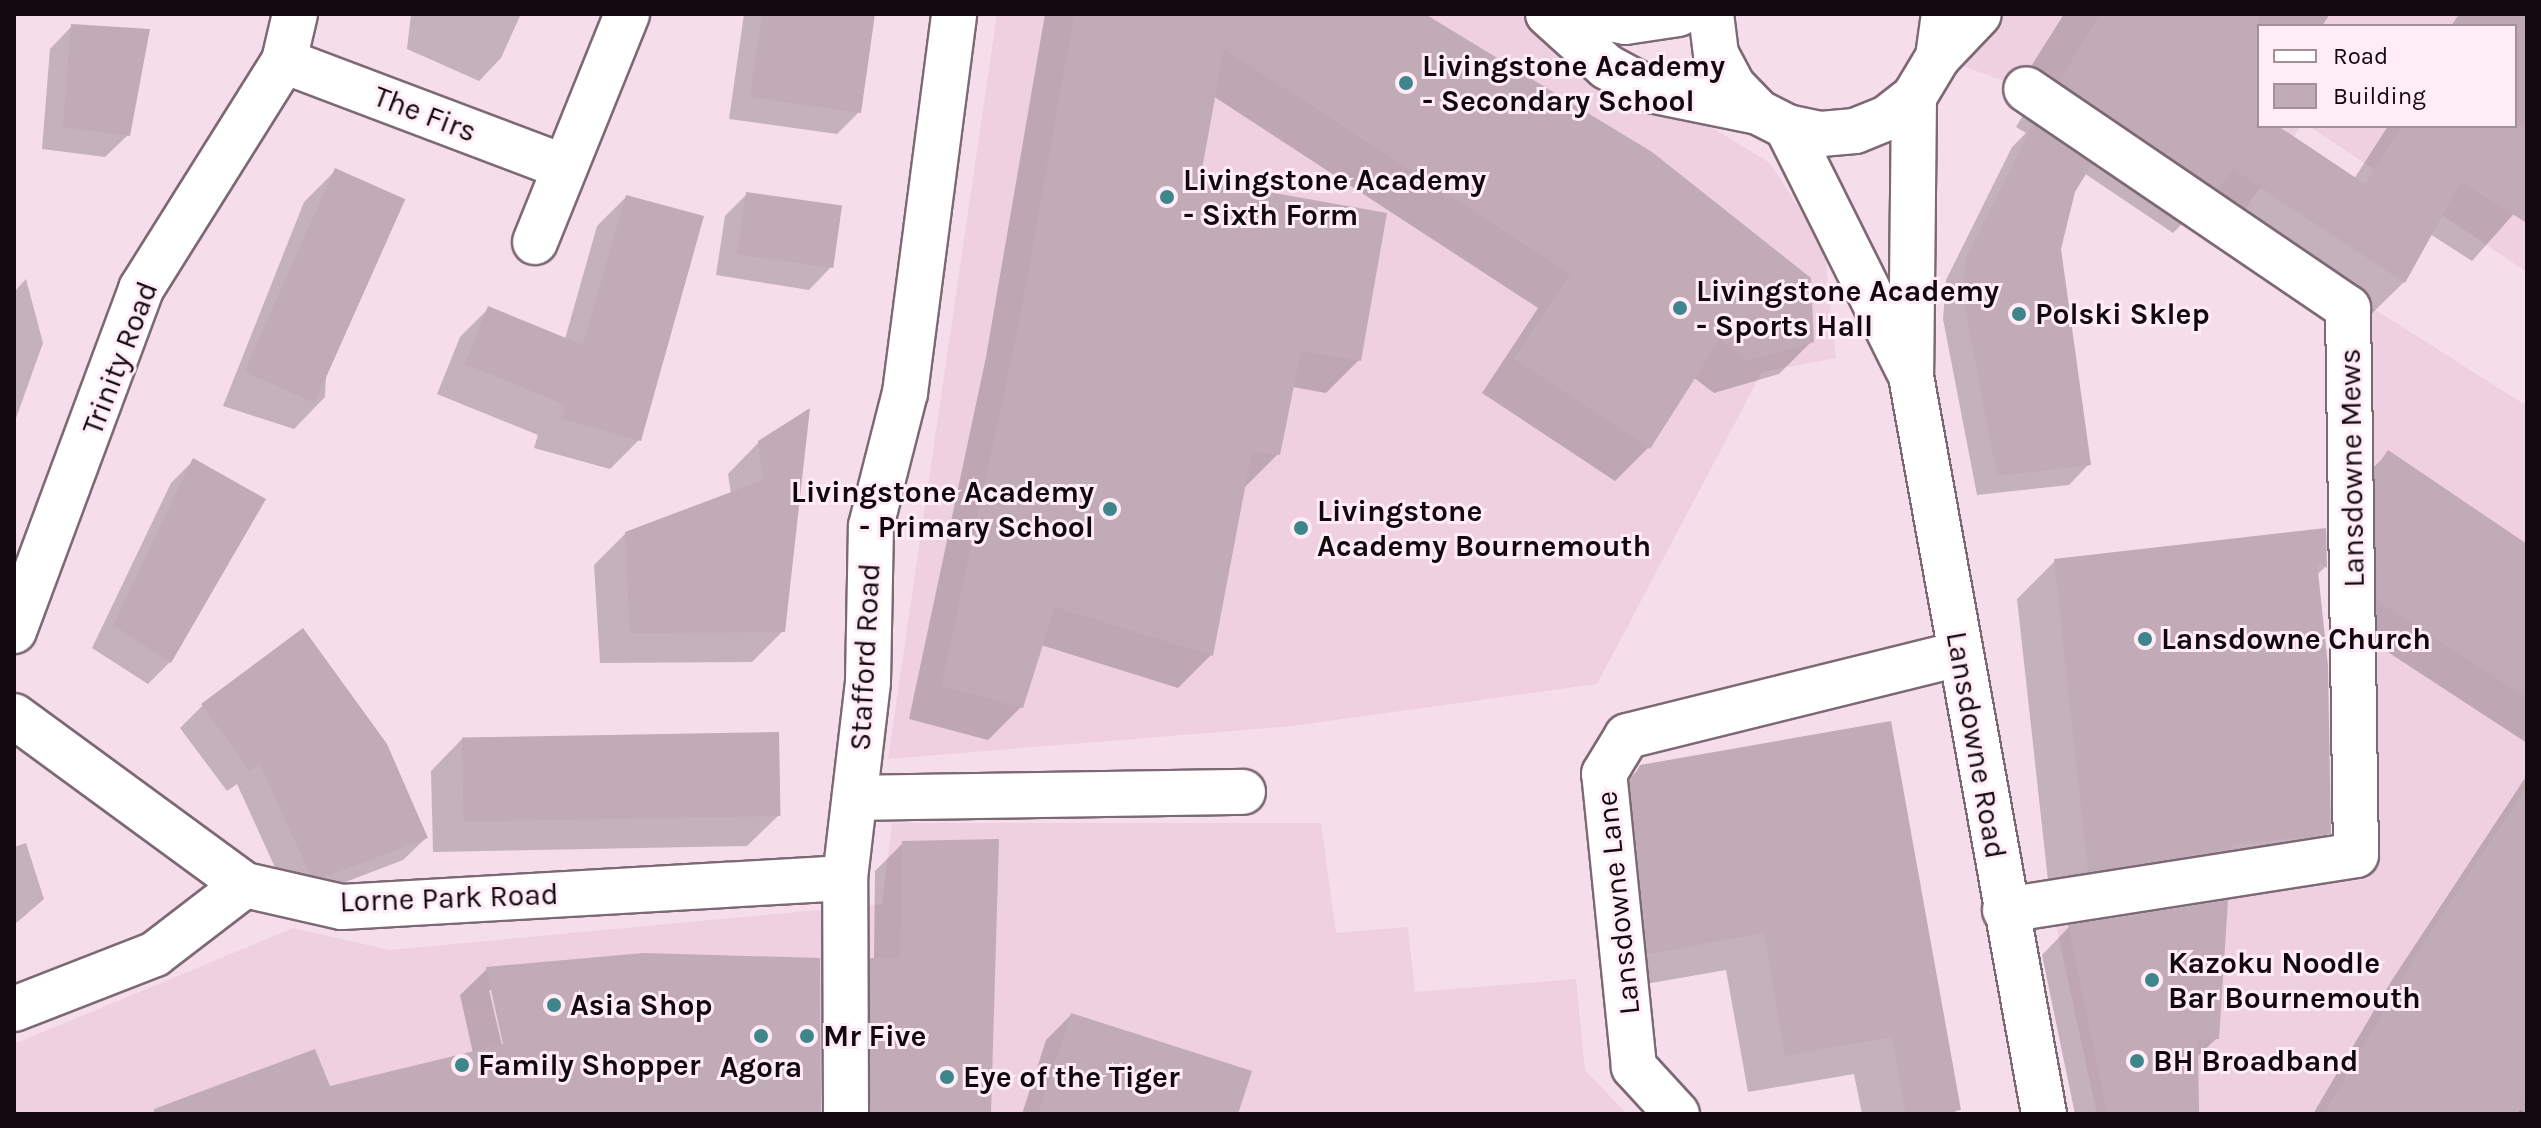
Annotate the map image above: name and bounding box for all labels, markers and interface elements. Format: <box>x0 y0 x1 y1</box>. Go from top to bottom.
legend <box>2257 24 2517 128</box>
text: Road <box>2333 42 2388 70</box>
place label: Livingstone Academy - Secondary School <box>1422 48 1725 118</box>
marker: Livingstone Academy - Secondary School <box>1397 74 1415 92</box>
street label: The Firs <box>369 78 481 150</box>
text: Building <box>2333 82 2426 110</box>
place label: Livingstone Academy - Sixth Form <box>1183 162 1486 232</box>
marker: Livingstone Academy - Sixth Form <box>1158 188 1176 206</box>
place label: Livingstone Academy - Sports Hall <box>1696 273 1999 344</box>
street label: Trinity Road <box>74 276 166 440</box>
place label: Polski Sklep <box>2035 296 2210 332</box>
marker: Livingstone Academy - Sports Hall <box>1671 299 1689 317</box>
marker: Polski Sklep <box>2010 305 2028 323</box>
street label: Lansdowne Mews <box>2332 348 2372 588</box>
place label: Livingstone Academy - Primary School <box>791 474 1094 544</box>
place label: Livingstone Academy Bournemouth <box>1317 493 1651 564</box>
marker: Livingstone Academy - Primary School <box>1101 500 1119 518</box>
marker: Livingstone Academy Bournemouth <box>1292 519 1310 537</box>
street label: Stafford Road <box>842 562 888 752</box>
place label: Lansdowne Church <box>2161 621 2431 657</box>
street label: Lansdowne Road <box>1938 629 2014 861</box>
marker: Lansdowne Church <box>2136 630 2154 648</box>
street label: Lansdowne Lane <box>1588 789 1648 1017</box>
street label: Lorne Park Road <box>339 876 559 920</box>
place label: Kazoku Noodle Bar Bournemouth <box>2168 945 2421 1016</box>
marker: Kazoku Noodle Bar Bournemouth <box>2143 971 2161 989</box>
place label: Asia Shop <box>570 987 713 1023</box>
marker: Asia Shop <box>545 996 563 1014</box>
place label: Mr Five <box>823 1018 926 1054</box>
marker: Agora <box>752 1027 770 1045</box>
marker: Mr Five <box>798 1027 816 1045</box>
place label: BH Broadband <box>2153 1043 2358 1079</box>
place label: Family Shopper <box>478 1047 700 1083</box>
place label: Agora <box>720 1049 802 1085</box>
marker: BH Broadband <box>2128 1052 2146 1070</box>
marker: Family Shopper <box>453 1056 471 1074</box>
place label: Eye of the Tiger <box>963 1059 1180 1095</box>
marker: Eye of the Tiger <box>938 1068 956 1086</box>

